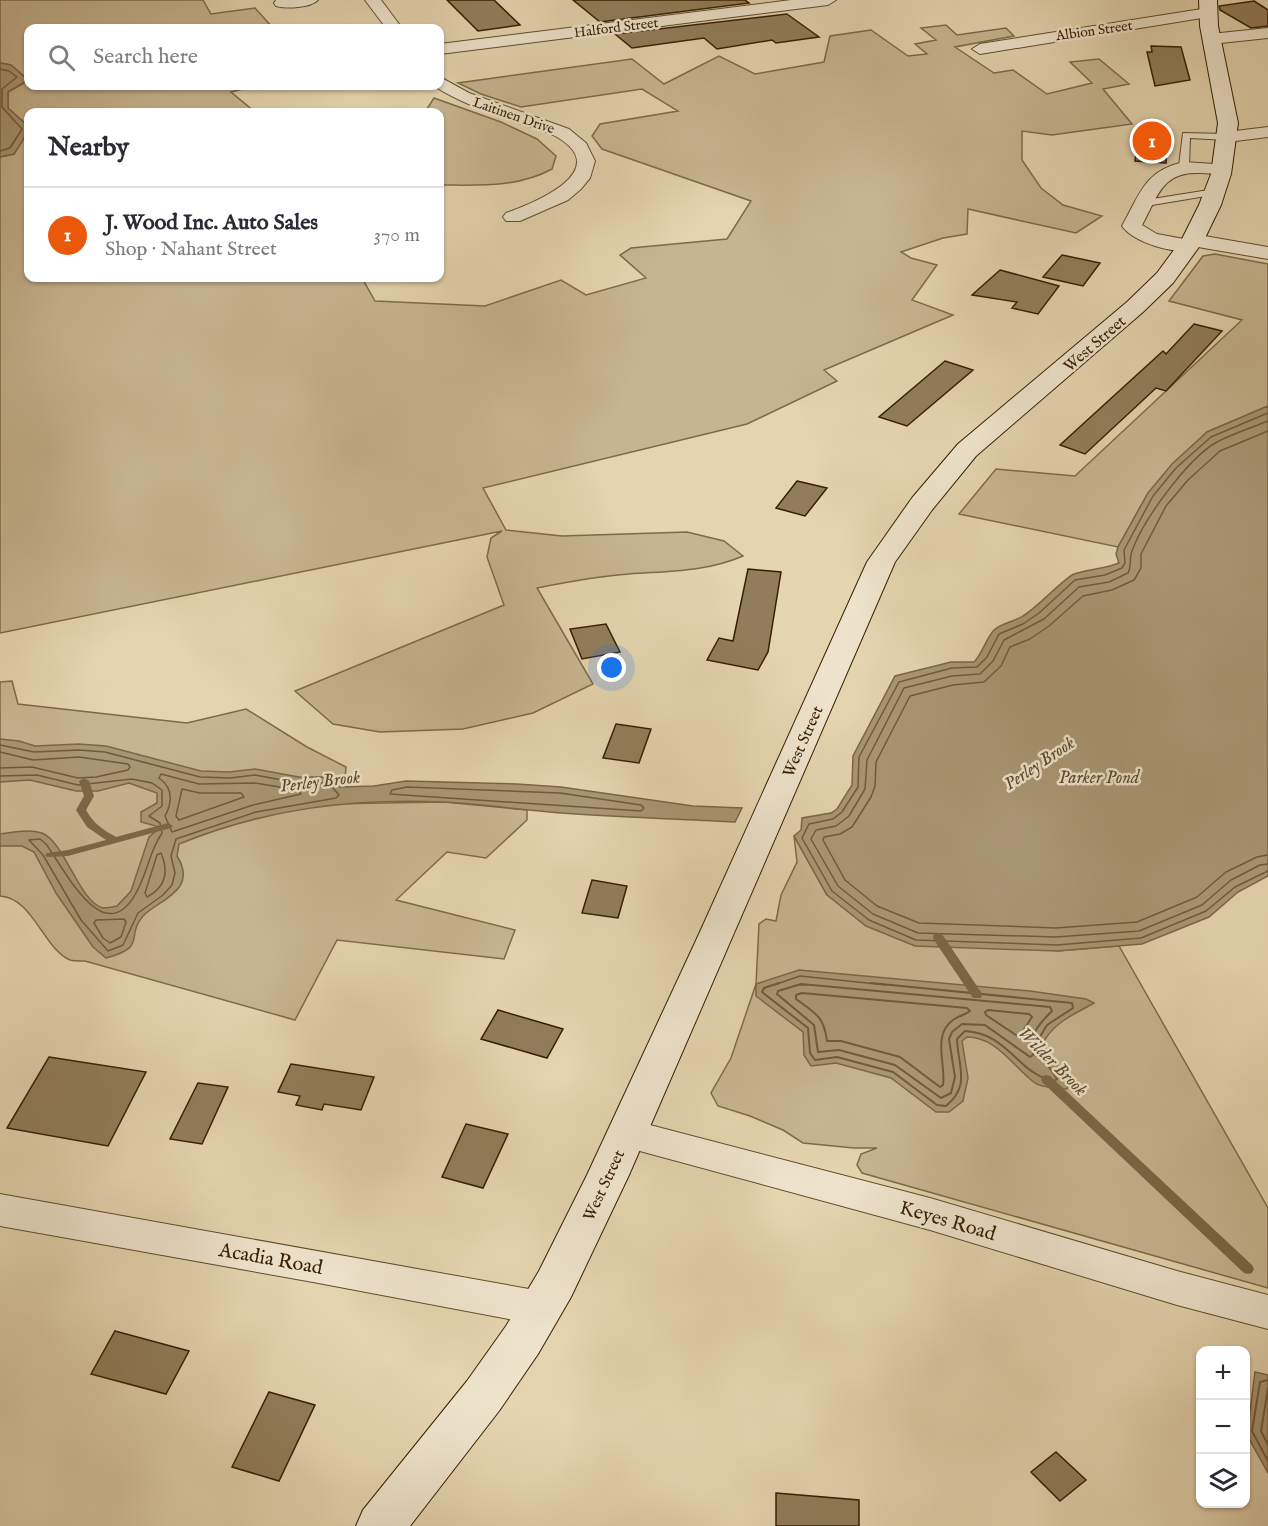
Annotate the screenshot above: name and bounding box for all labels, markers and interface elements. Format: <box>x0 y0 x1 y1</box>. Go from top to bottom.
street label: Halford Street <box>573 14 660 42</box>
street label: Albion Street <box>1054 17 1134 45</box>
search box <box>24 24 444 90</box>
icon: search <box>45 41 78 74</box>
text: Search here <box>93 43 198 71</box>
street label: Laitinen Drive <box>470 94 557 139</box>
pin: 1 <box>1132 118 1172 164</box>
text: Nearby <box>48 131 129 164</box>
text: J. Wood Inc. Auto Sales <box>105 209 318 237</box>
text: 1 <box>64 223 71 248</box>
text: 370 m <box>374 223 420 248</box>
text: Shop · Nahant Street <box>105 237 277 262</box>
street label: West Street <box>1060 312 1131 377</box>
your location <box>597 653 626 682</box>
street label: West Street <box>779 702 829 781</box>
water label: Perley Brook <box>1000 732 1080 796</box>
water label: Perley Brook <box>279 766 362 799</box>
water label: Parker Pond <box>1059 767 1141 790</box>
water label: Wilder Brook <box>1013 1023 1091 1101</box>
street label: West Street <box>580 1147 630 1225</box>
street label: Keyes Road <box>897 1196 999 1247</box>
street label: Acadia Road <box>216 1238 325 1281</box>
map controls <box>1196 1346 1250 1508</box>
button: + <box>1196 1346 1250 1400</box>
button: − <box>1196 1400 1250 1454</box>
button: layers <box>1196 1454 1250 1508</box>

